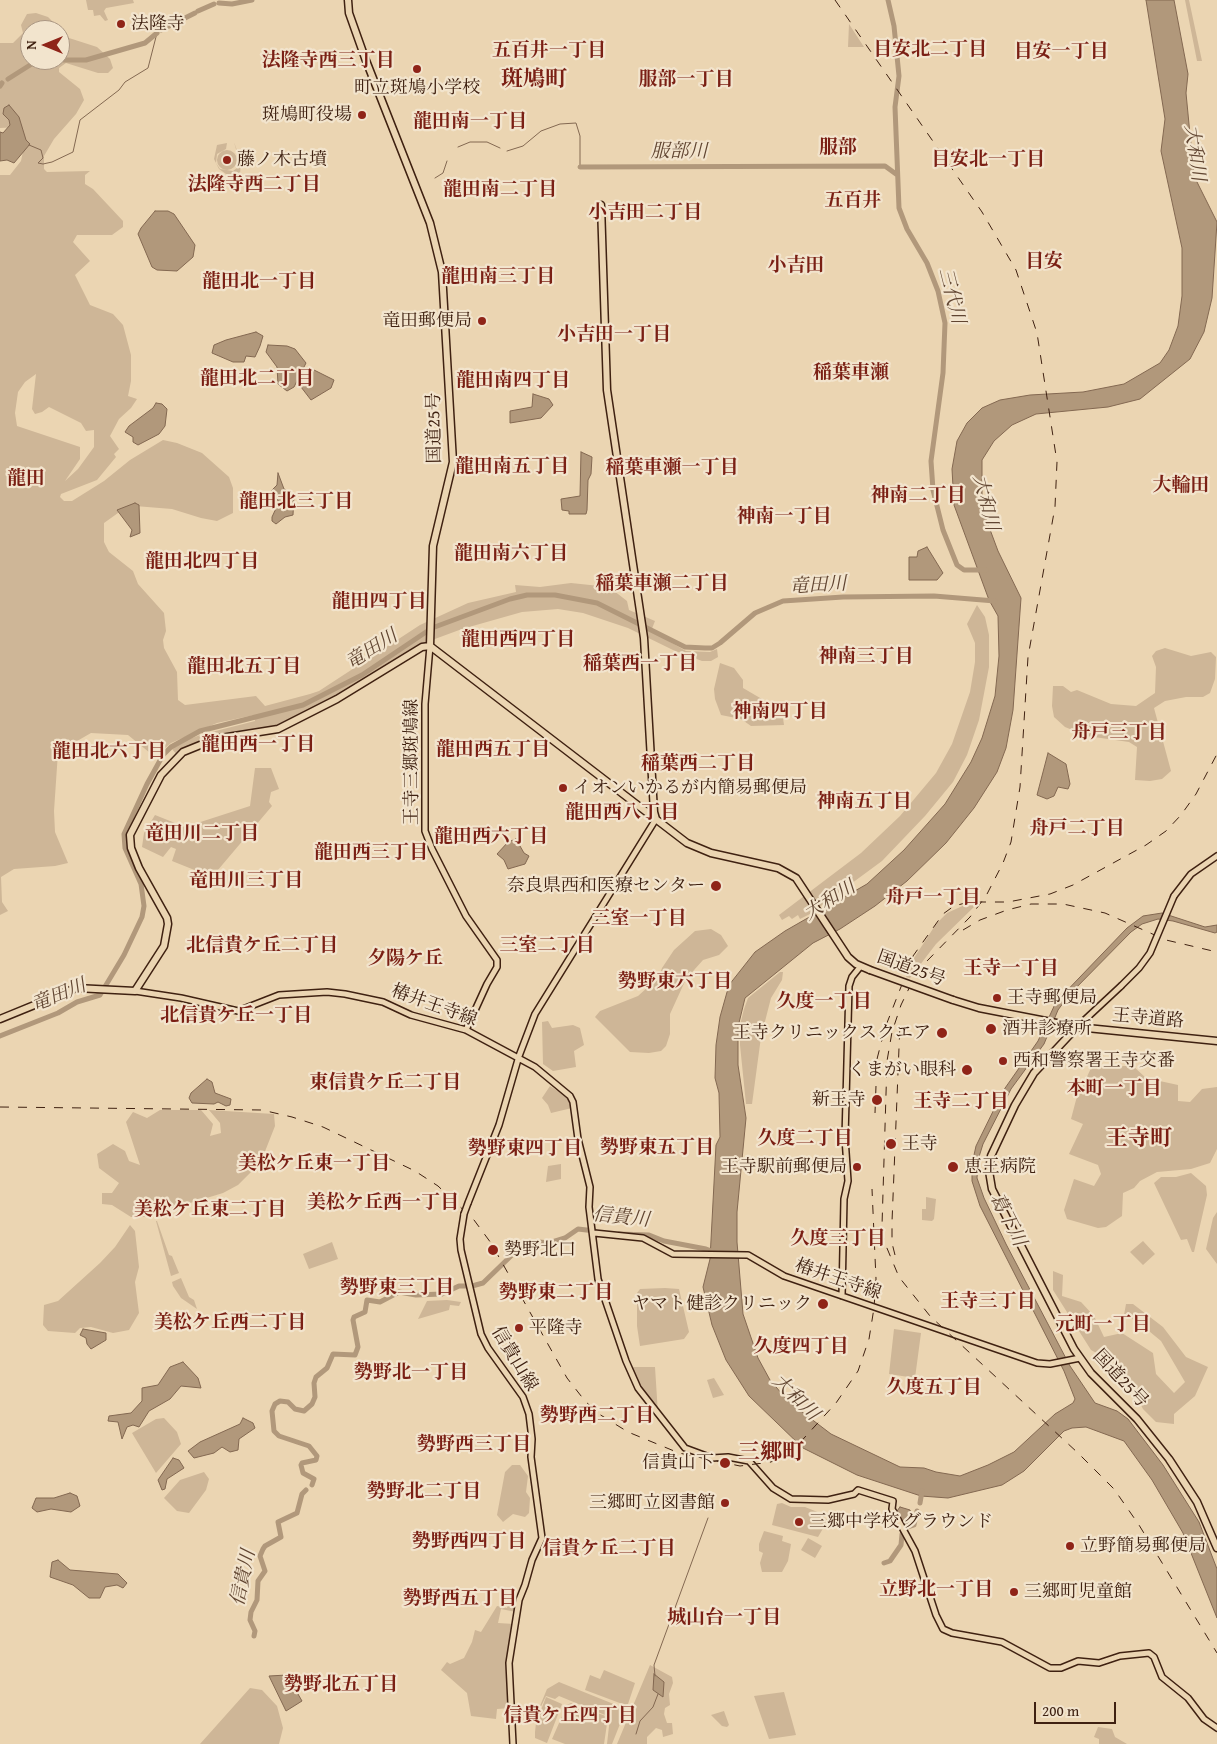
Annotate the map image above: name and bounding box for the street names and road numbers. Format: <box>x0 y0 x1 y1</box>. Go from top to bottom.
street label: 国道25号 <box>424 392 446 464</box>
street label: 王寺三郷斑鳩線 <box>401 699 423 825</box>
street label: 国道25号 <box>874 947 948 991</box>
street label: 椿井王寺線 <box>388 980 480 1032</box>
street label: 王寺道路 <box>1111 1005 1185 1033</box>
street label: 椿井王寺線 <box>792 1255 884 1305</box>
street label: 信貴山線 <box>486 1323 542 1395</box>
street label: 国道25号 <box>1088 1346 1152 1412</box>

